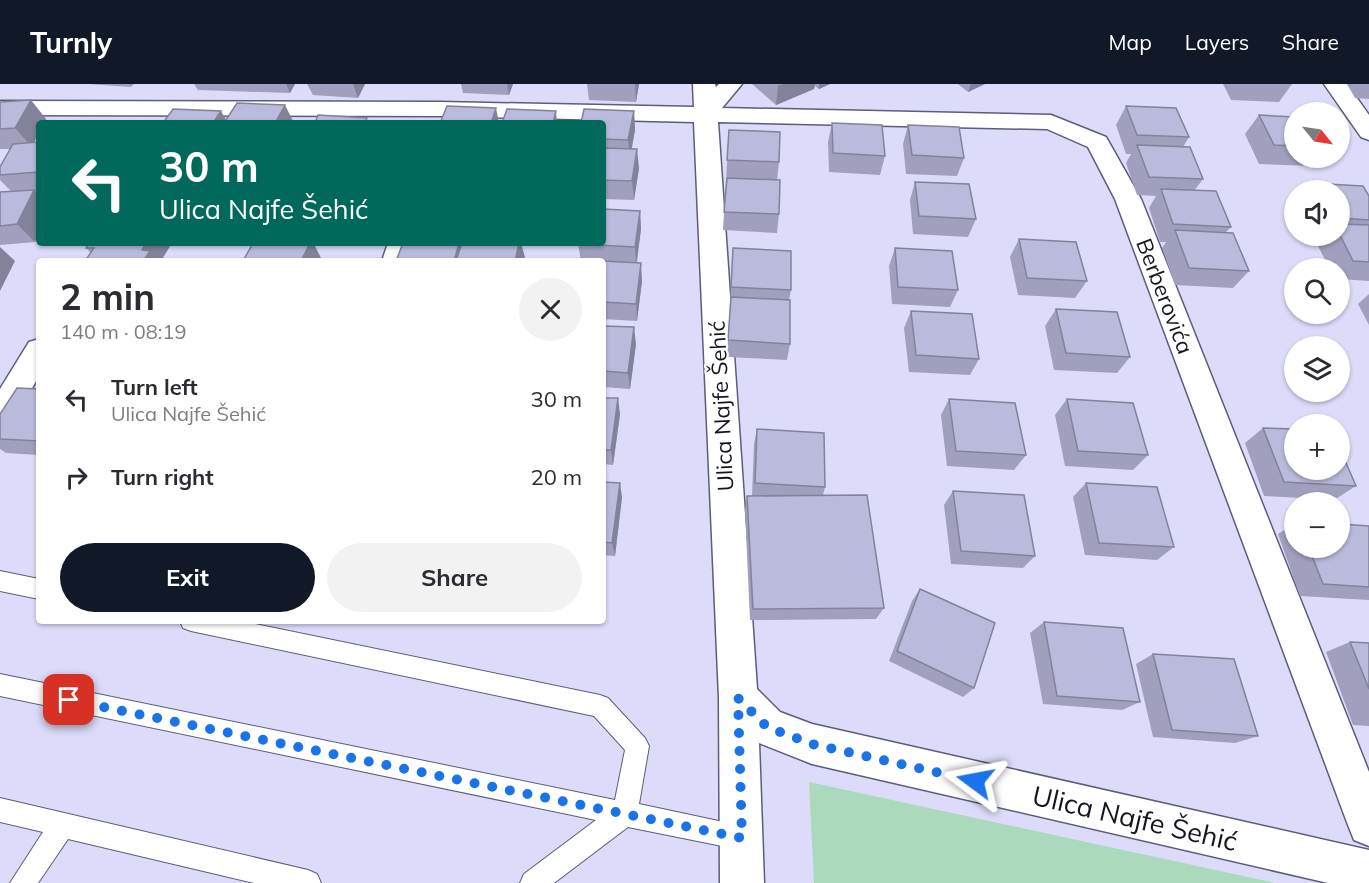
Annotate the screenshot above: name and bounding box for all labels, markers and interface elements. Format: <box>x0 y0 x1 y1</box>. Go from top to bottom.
text: Turnly <box>30 25 112 60</box>
text: Map <box>1109 29 1152 55</box>
text: Layers <box>1185 29 1249 55</box>
text: Share <box>1282 29 1339 55</box>
north arrow <box>1284 102 1350 168</box>
map controls <box>1284 102 1350 558</box>
text: 30 m <box>159 140 259 193</box>
icon: left <box>60 144 138 222</box>
button: sound <box>1284 180 1350 246</box>
text: Ulica Najfe Šehić <box>159 192 368 226</box>
street label: Berberovića <box>1130 234 1200 358</box>
button: search <box>1284 258 1350 324</box>
text: 2 min <box>60 274 155 319</box>
button: close <box>519 278 582 341</box>
text: 140 m · 08:19 <box>60 319 186 344</box>
street label: Ulica Najfe Šehić <box>703 320 739 492</box>
button: layers <box>1284 336 1350 402</box>
text: Turn left <box>111 373 198 401</box>
icon: left <box>60 383 93 416</box>
text: 30 m <box>531 385 582 413</box>
text: Ulica Najfe Šehić <box>111 401 266 426</box>
button: + <box>1284 414 1350 480</box>
icon: right <box>60 461 93 494</box>
text: Turn right <box>111 463 214 491</box>
text: 20 m <box>531 463 582 491</box>
button: − <box>1284 492 1350 558</box>
button: Exit <box>60 543 315 612</box>
button: Share <box>327 543 582 612</box>
pin <box>43 674 94 725</box>
icon: arrive <box>52 683 85 716</box>
position arrow <box>943 749 1007 813</box>
street label: Ulica Najfe Šehić <box>1029 778 1241 858</box>

